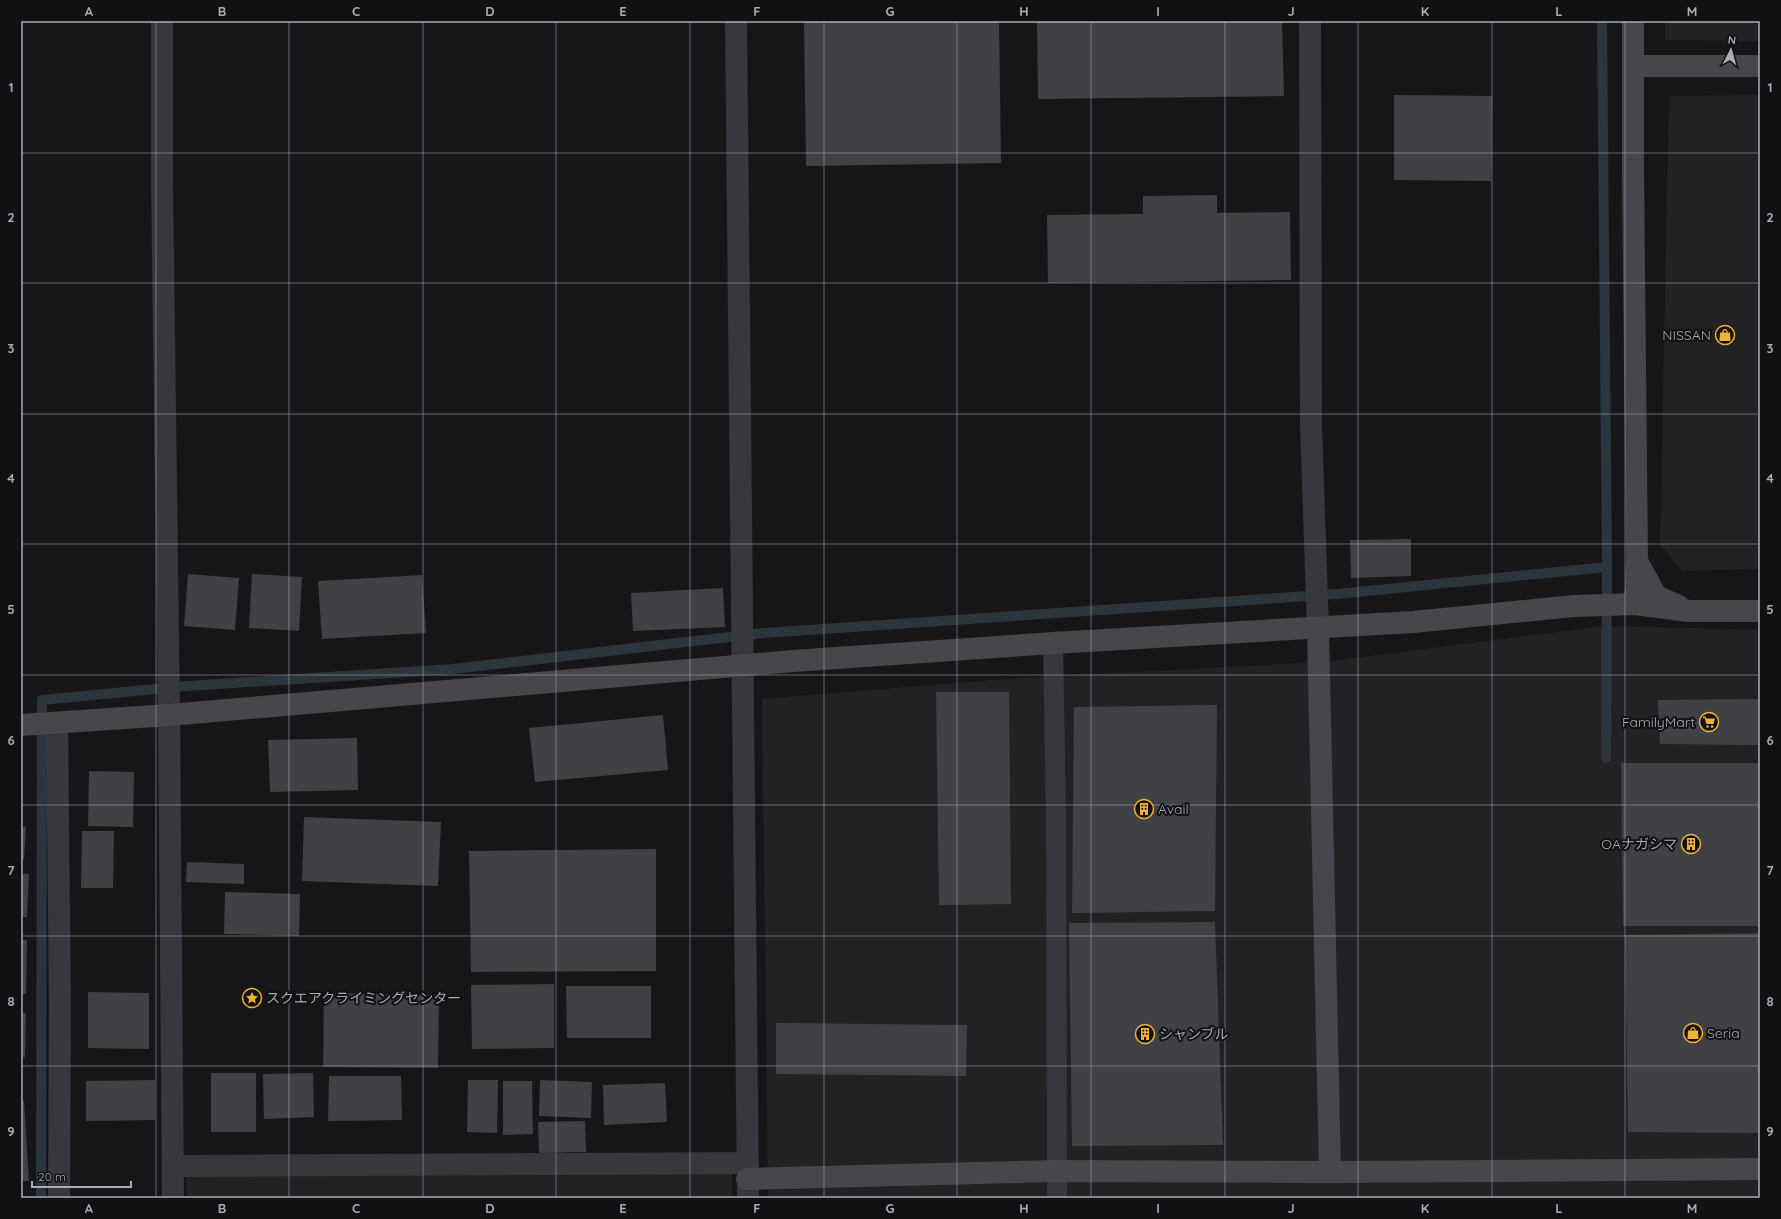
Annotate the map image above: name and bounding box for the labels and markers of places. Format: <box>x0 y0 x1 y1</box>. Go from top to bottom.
shop icon: NISSAN <box>1714 324 1736 346</box>
place label: NISSAN <box>1662 326 1711 344</box>
supermarket icon: FamilyMart <box>1698 711 1720 733</box>
place label: FamilyMart <box>1622 713 1695 731</box>
building icon: Avail <box>1133 798 1155 820</box>
place label: Avail <box>1158 800 1189 818</box>
building icon: OAナガシマ <box>1680 833 1702 855</box>
place label: OAナガシマ <box>1601 835 1677 853</box>
place icon: スクエアクライミングセンター <box>241 987 263 1009</box>
place label: スクエアクライミングセンター <box>266 989 461 1007</box>
shop icon: Seria <box>1682 1022 1704 1044</box>
building icon: シャンブル <box>1134 1023 1156 1045</box>
place label: Seria <box>1707 1024 1740 1042</box>
place label: シャンブル <box>1159 1025 1229 1043</box>

